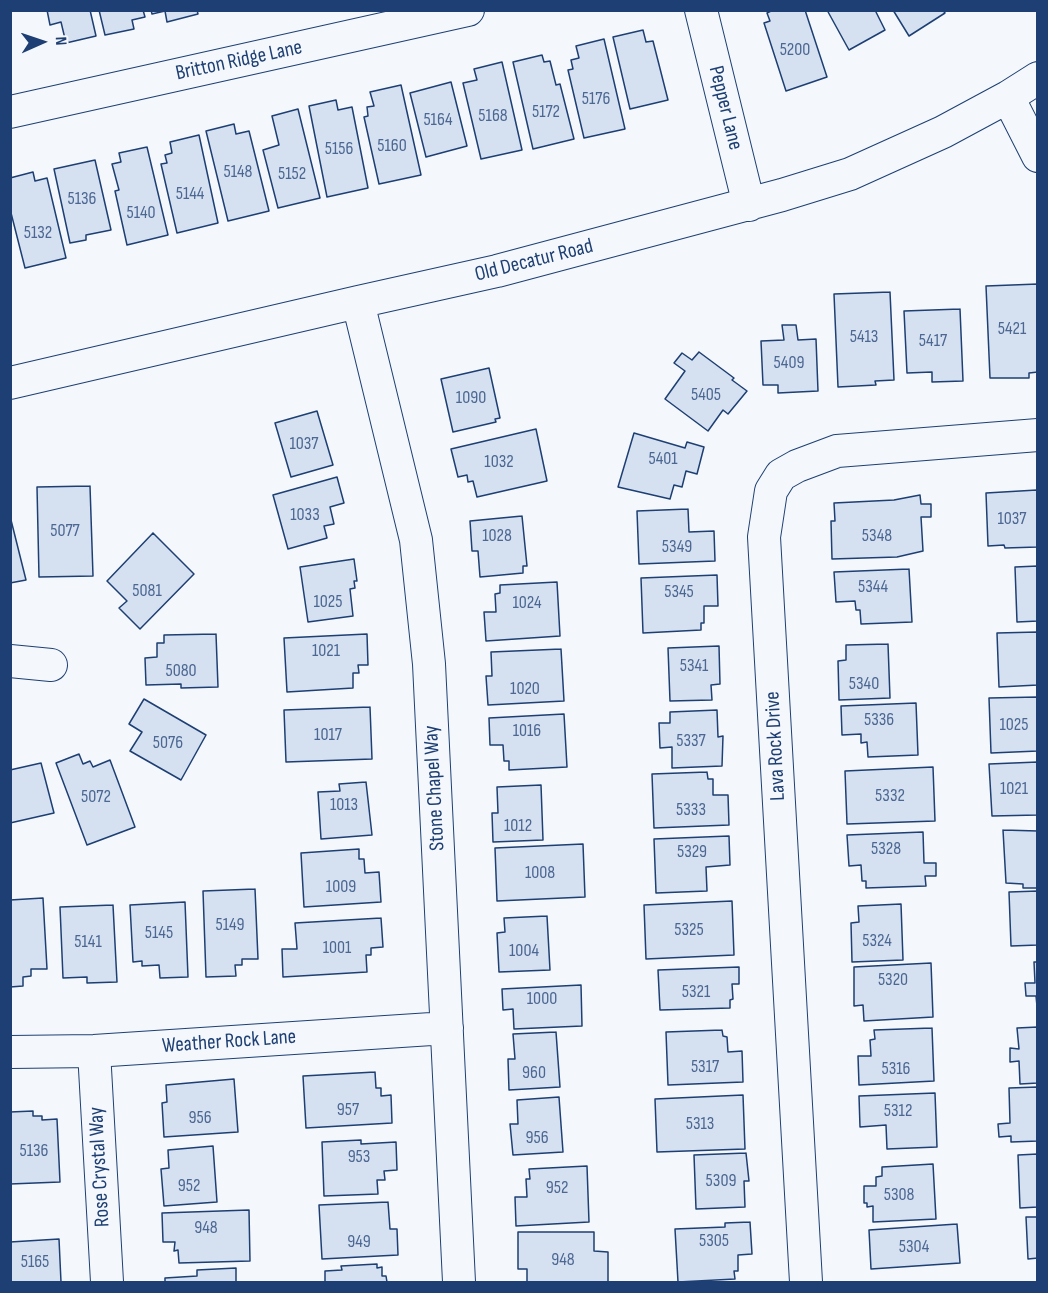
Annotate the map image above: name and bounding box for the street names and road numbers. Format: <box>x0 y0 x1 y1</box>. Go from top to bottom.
street label: Britton Ridge Lane <box>173 35 305 87</box>
street label: Pepper Lane <box>702 63 748 153</box>
street label: Old Decatur Road <box>472 234 596 288</box>
street label: Lava Rock Drive <box>761 691 791 801</box>
street label: Stone Chapel Way <box>419 725 451 851</box>
street label: Weather Rock Lane <box>161 1025 297 1059</box>
street label: Rose Crystal Way <box>84 1106 116 1228</box>

